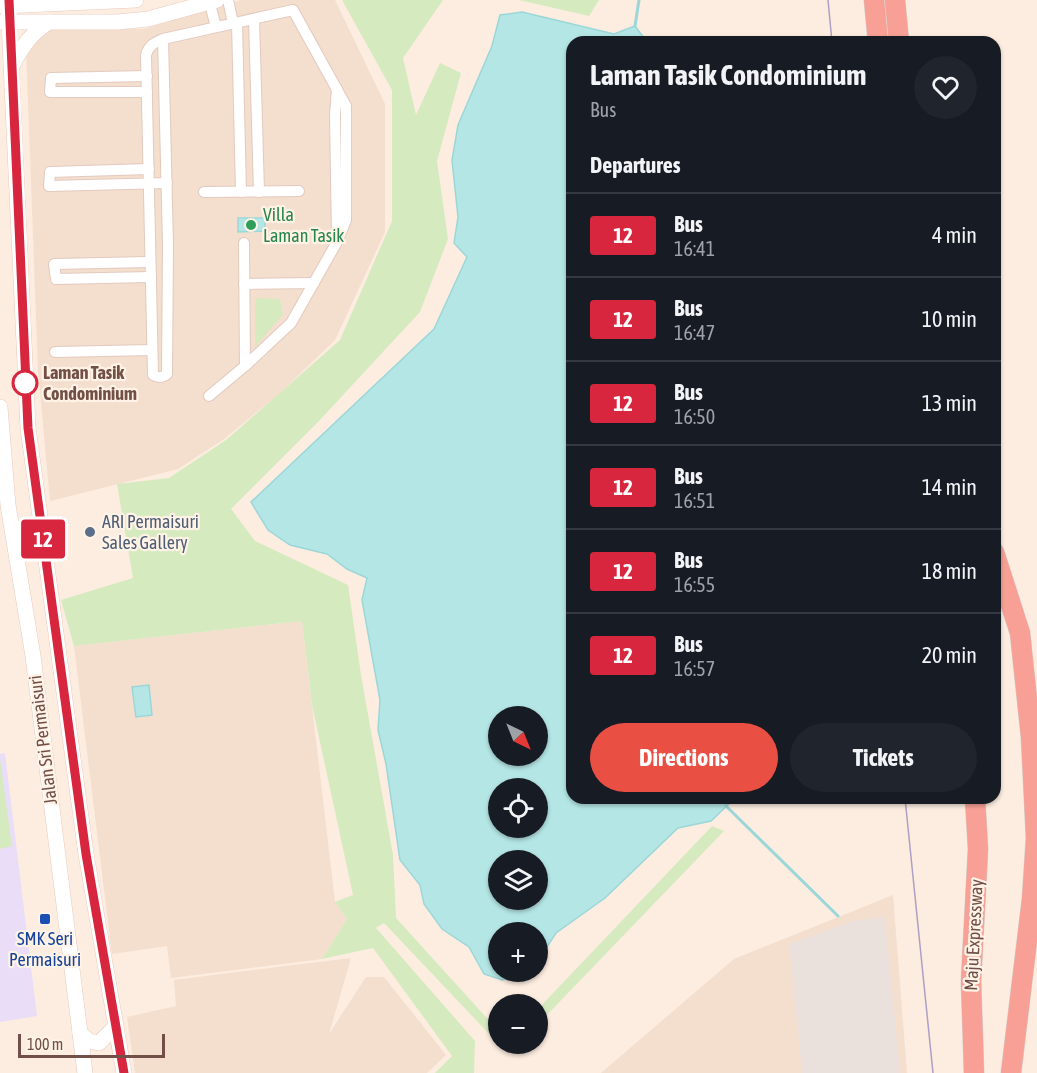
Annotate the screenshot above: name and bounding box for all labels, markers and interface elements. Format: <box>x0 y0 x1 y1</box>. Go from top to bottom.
button: heart <box>914 56 977 119</box>
text: Laman Tasik Condominium <box>590 59 866 91</box>
text: Bus <box>590 98 616 121</box>
text: Departures <box>590 152 680 178</box>
place label: Villa Laman Tasik <box>263 204 344 246</box>
text: Bus <box>674 211 703 237</box>
marker: Villa Laman Tasik <box>244 218 258 232</box>
text: 4 min <box>932 222 977 248</box>
text: 12 <box>613 223 633 247</box>
text: 16:41 <box>674 237 715 260</box>
text: Bus <box>674 295 703 321</box>
text: 10 min <box>922 306 977 332</box>
text: 12 <box>613 307 633 331</box>
text: 16:47 <box>674 321 715 344</box>
place label: Laman Tasik Condominium <box>43 362 137 404</box>
marker: Laman Tasik Condominium <box>12 370 38 396</box>
text: Bus <box>674 379 703 405</box>
text: 13 min <box>922 390 977 416</box>
text: 12 <box>613 391 633 415</box>
text: 16:50 <box>674 405 715 428</box>
text: Bus <box>674 463 703 489</box>
text: 14 min <box>922 474 977 500</box>
text: 12 <box>613 475 633 499</box>
text: 16:51 <box>674 489 715 512</box>
place label: ARI Permaisuri Sales Gallery <box>102 511 199 553</box>
line badge: 12 <box>16 520 70 558</box>
marker: ARI Permaisuri Sales Gallery <box>83 525 97 539</box>
text: 12 <box>33 527 53 551</box>
text: Bus <box>674 547 703 573</box>
text: 18 min <box>922 558 977 584</box>
text: 12 <box>613 559 633 583</box>
text: 16:55 <box>674 573 715 596</box>
text: Bus <box>674 631 703 657</box>
text: 20 min <box>922 642 977 668</box>
text: 12 <box>613 643 633 667</box>
text: 16:57 <box>674 657 715 680</box>
street label: Jalan Sri Permaisuri <box>24 674 61 806</box>
north arrow <box>488 706 548 766</box>
map controls <box>488 706 548 1054</box>
button: Directions <box>590 723 778 792</box>
button: Tickets <box>790 723 977 792</box>
button: locate <box>488 778 548 838</box>
button: layers <box>488 850 548 910</box>
street label: Maju Expressway <box>960 879 987 991</box>
marker: SMK Seri Permaisuri <box>38 912 52 926</box>
button: + <box>488 922 548 982</box>
place label: SMK Seri Permaisuri <box>9 928 81 970</box>
button: − <box>488 994 548 1054</box>
scale bar <box>18 1031 165 1058</box>
text: 100 m <box>27 1035 63 1053</box>

